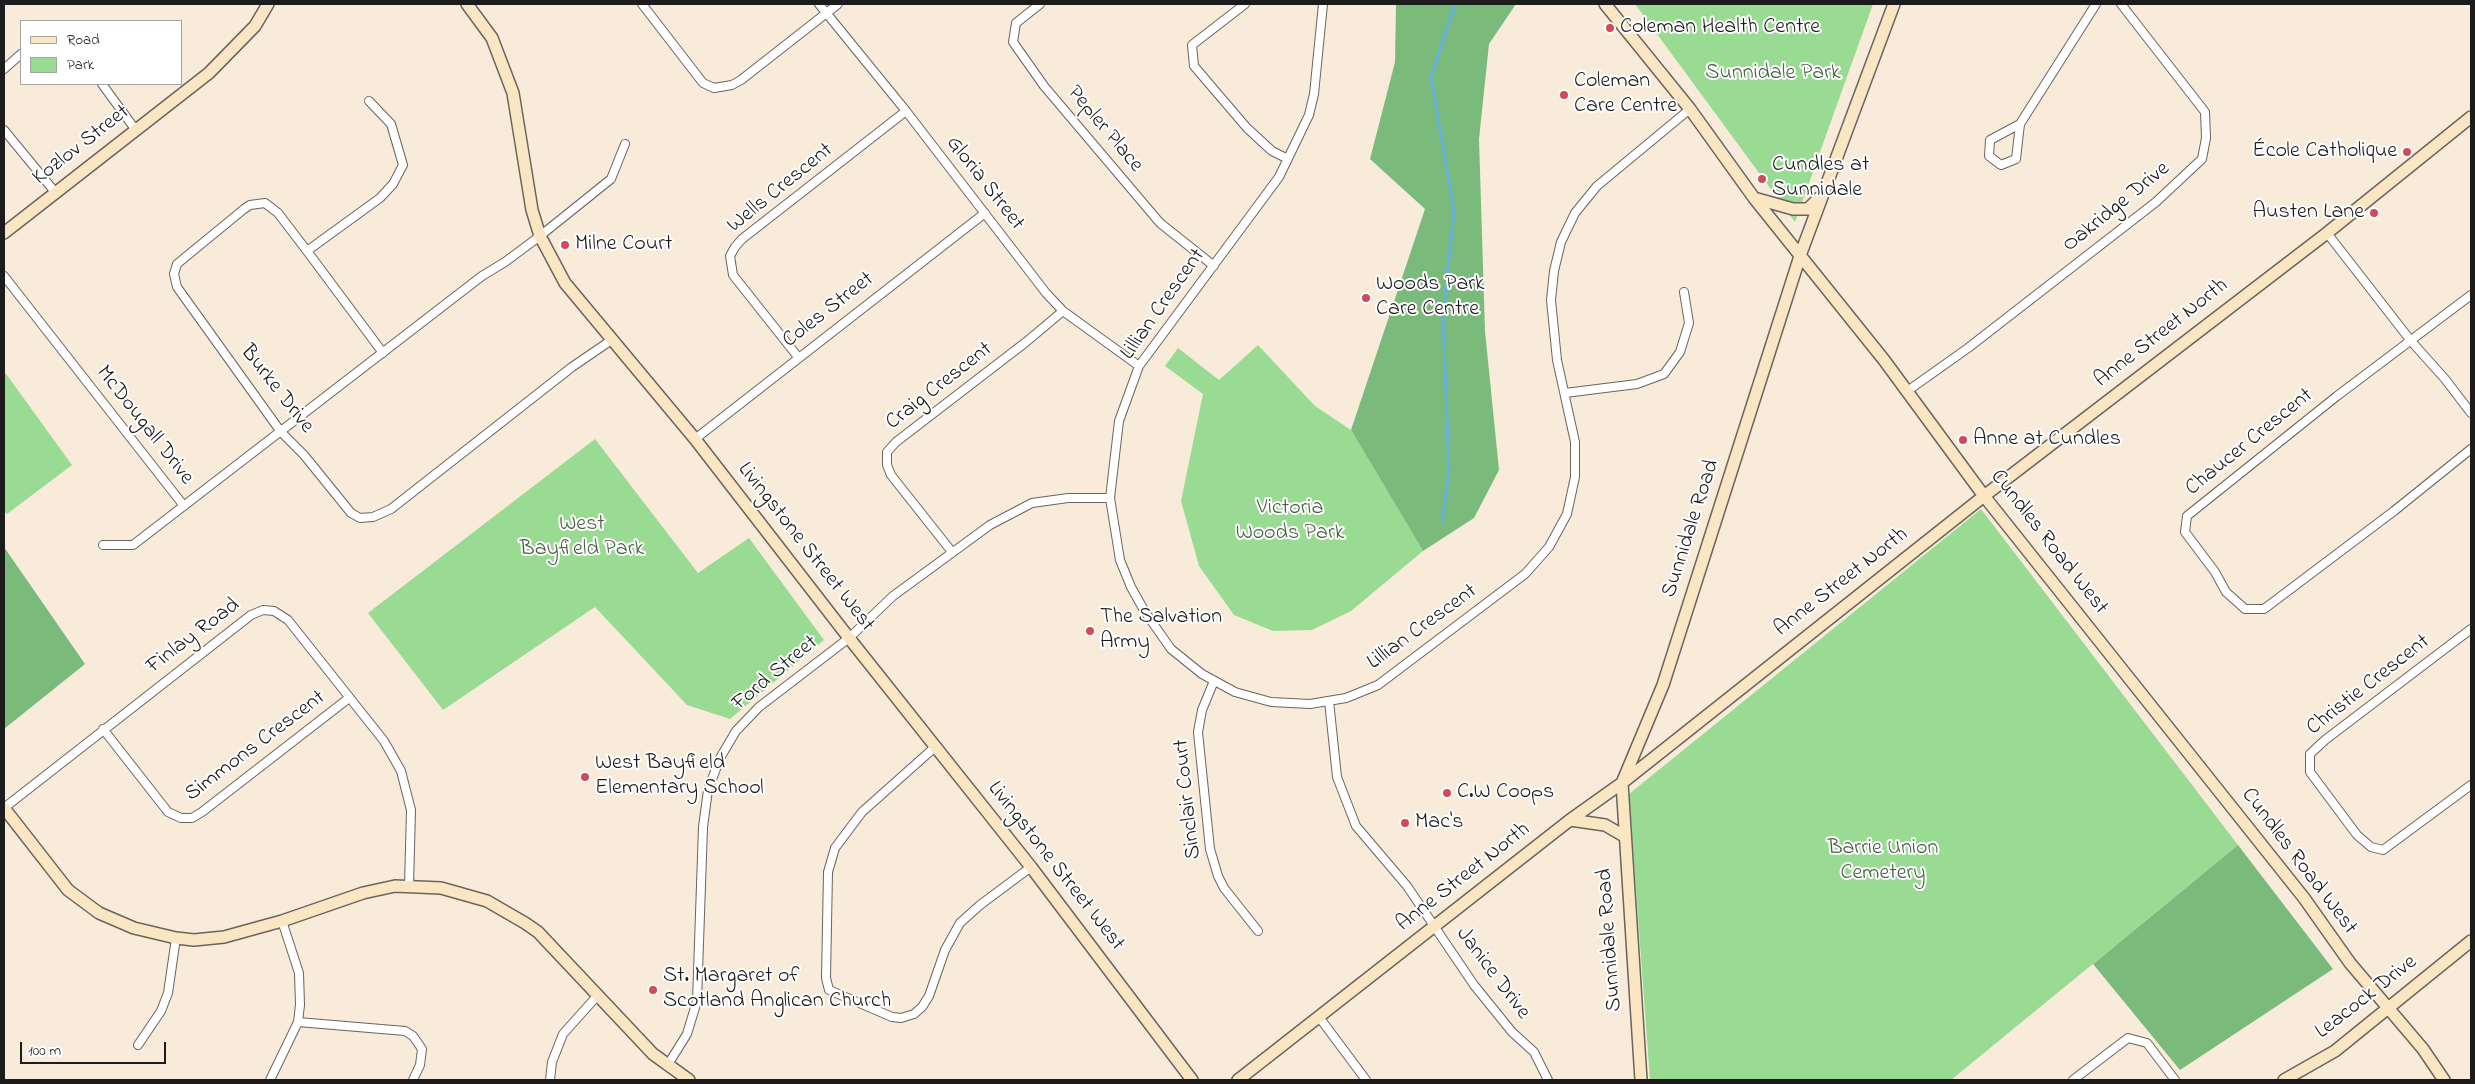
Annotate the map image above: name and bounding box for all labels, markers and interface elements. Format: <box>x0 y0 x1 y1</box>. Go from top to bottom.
place label: Coleman Health Centre <box>1620 15 1820 41</box>
legend <box>20 20 182 85</box>
marker: Coleman Health Centre <box>1604 22 1616 34</box>
text: Road <box>67 29 100 51</box>
text: Park <box>67 54 94 76</box>
park label: Sunnidale Park <box>1705 61 1841 87</box>
place label: Coleman Care Centre <box>1574 69 1677 120</box>
street label: Pepler Place <box>1060 81 1148 179</box>
marker: Coleman Care Centre <box>1558 89 1570 101</box>
street label: Kozlov Street <box>28 100 136 192</box>
street label: Gloria Street <box>939 132 1029 236</box>
street label: Wells Crescent <box>723 138 839 240</box>
place label: École Catholique <box>2252 139 2397 165</box>
marker: École Catholique <box>2401 146 2413 158</box>
place label: Cundles at Sunnidale <box>1772 153 1869 205</box>
street label: Oakridge Drive <box>2058 157 2176 259</box>
marker: Cundles at Sunnidale <box>1756 173 1768 185</box>
place label: Austen Lane <box>2252 200 2364 226</box>
marker: Austen Lane <box>2368 207 2380 219</box>
place label: Milne Court <box>575 232 672 258</box>
marker: Milne Court <box>559 239 571 251</box>
street label: Lillian Crescent <box>1116 244 1212 366</box>
street label: Coles Street <box>778 267 880 355</box>
place label: Woods Park Care Centre <box>1376 272 1485 324</box>
street label: Anne Street North <box>2090 274 2234 394</box>
marker: Woods Park Care Centre <box>1360 292 1372 304</box>
street label: Craig Crescent <box>881 337 999 437</box>
street label: Burke Drive <box>233 340 319 440</box>
street label: McDougall Drive <box>89 361 199 491</box>
street label: Chaucer Crescent <box>2181 383 2319 503</box>
place label: Anne at Cundles <box>1973 427 2121 453</box>
marker: Anne at Cundles <box>1957 434 1969 446</box>
street label: Sunnidale Road <box>1657 457 1727 601</box>
street label: Livingstone Street West <box>731 458 879 638</box>
street label: Cundles Road West <box>1983 465 2113 621</box>
park label: Victoria Woods Park <box>1236 496 1344 548</box>
park label: West Bayfield Park <box>520 512 644 564</box>
street label: Anne Street North <box>1770 523 1914 643</box>
street label: Lillian Crescent <box>1363 579 1483 677</box>
street label: Finlay Road <box>142 593 246 681</box>
place label: The Salvation Army <box>1100 605 1222 656</box>
marker: The Salvation Army <box>1084 625 1096 637</box>
street label: Christie Crescent <box>2302 630 2436 742</box>
street label: Ford Street <box>728 631 824 717</box>
street label: Simmons Crescent <box>181 686 331 808</box>
street label: Sinclair Court <box>1170 738 1208 860</box>
place label: West Bayfield Elementary School <box>595 751 764 802</box>
marker: West Bayfield Elementary School <box>579 771 591 783</box>
street label: Livingstone Street West <box>981 777 1129 957</box>
place label: C.W Coops <box>1457 780 1554 806</box>
street label: Cundles Road West <box>2234 783 2362 941</box>
marker: C.W Coops <box>1441 787 1453 799</box>
place label: Mac's <box>1415 810 1463 836</box>
marker: Mac's <box>1399 817 1411 829</box>
street label: Anne Street North <box>1392 818 1536 938</box>
park label: Barrie Union Cemetery <box>1828 836 1938 888</box>
street label: Sunnidale Road <box>1593 868 1629 1012</box>
street label: Janice Drive <box>1449 923 1535 1025</box>
street label: Leacock Drive <box>2311 950 2423 1046</box>
place label: St. Margaret of Scotland Anglican Church <box>663 964 891 1016</box>
marker: St. Margaret of Scotland Anglican Church <box>647 984 659 996</box>
scale bar <box>22 1032 169 1064</box>
text: 100 m <box>28 1040 61 1062</box>

